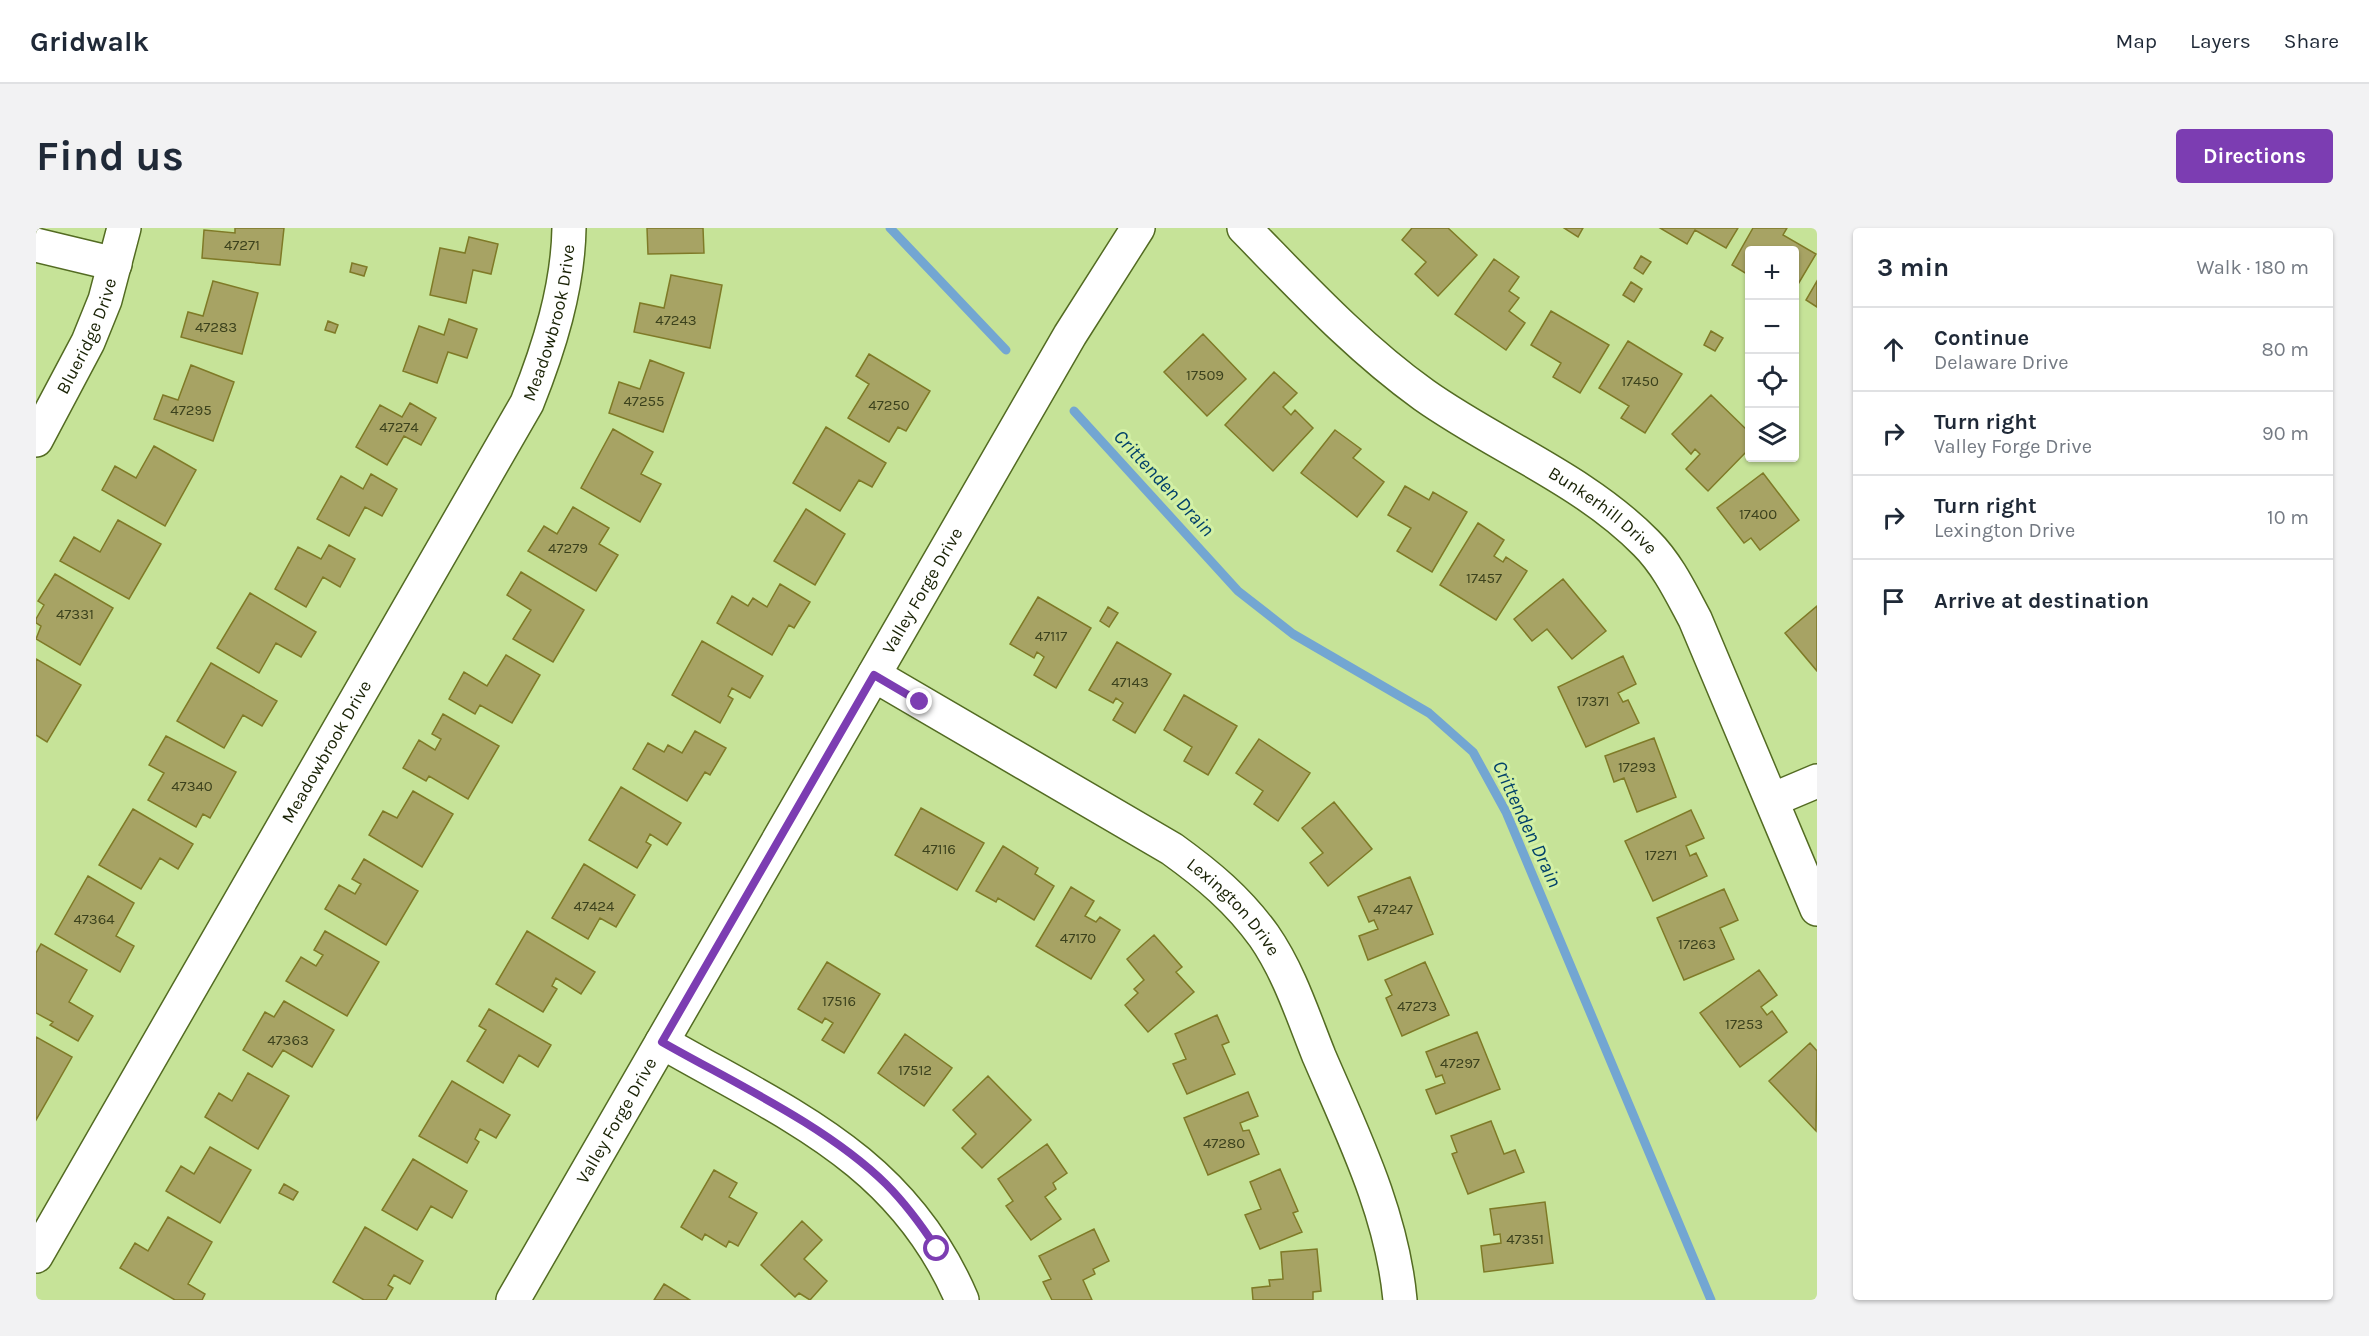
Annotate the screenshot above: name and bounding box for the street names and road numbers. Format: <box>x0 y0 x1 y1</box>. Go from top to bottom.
street label: Meadowbrook Drive <box>518 244 579 404</box>
street label: Blueridge Drive <box>51 276 121 398</box>
street label: Bunkerhill Drive <box>1544 462 1662 559</box>
street label: Valley Forge Drive <box>877 524 968 658</box>
street label: Meadowbrook Drive <box>277 676 376 827</box>
street label: Lexington Drive <box>1183 853 1285 960</box>
street label: Valley Forge Drive <box>571 1054 662 1188</box>

